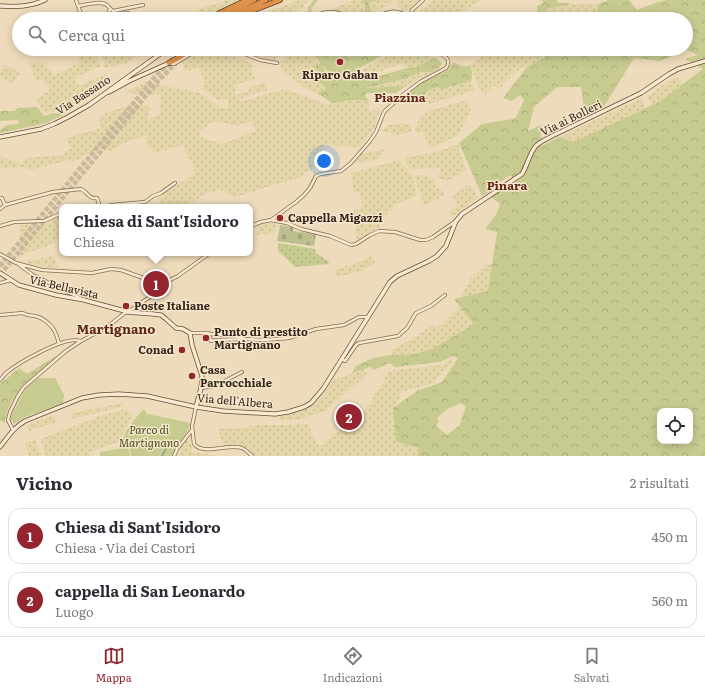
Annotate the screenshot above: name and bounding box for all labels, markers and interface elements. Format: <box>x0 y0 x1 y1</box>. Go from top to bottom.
search box <box>12 12 693 56</box>
icon: search <box>26 23 48 45</box>
text: Cerca qui <box>58 23 125 46</box>
marker: Riparo Gaban <box>335 57 345 67</box>
place label: Riparo Gaban <box>302 66 378 82</box>
street label: Via Bassano <box>52 70 113 118</box>
district label: Piazzina <box>374 88 426 106</box>
street label: Via ai Bolleri <box>537 95 604 139</box>
your location <box>314 151 334 171</box>
district label: Pinara <box>487 176 527 194</box>
popup <box>59 204 253 256</box>
text: Chiesa di Sant'Isidoro <box>73 209 239 232</box>
place label: Cappella Migazzi <box>288 209 383 225</box>
marker: Cappella Migazzi <box>275 213 285 223</box>
text: Chiesa <box>73 232 115 251</box>
pin: 1 <box>143 269 169 299</box>
street label: Via Bellavista <box>28 270 101 302</box>
place label: Poste Italiane <box>134 297 210 313</box>
marker: Poste Italiane <box>121 301 131 311</box>
district label: Martignano <box>77 319 155 338</box>
place label: Punto di prestito Martignano <box>214 323 308 352</box>
marker: Punto di prestito Martignano <box>201 333 211 343</box>
place label: Conad <box>138 341 174 357</box>
marker: Conad <box>177 345 187 355</box>
place label: Casa Parrocchiale <box>200 361 272 390</box>
marker: Casa Parrocchiale <box>187 371 197 381</box>
street label: Via dell'Albera <box>196 389 274 411</box>
pin: 2 <box>336 402 362 432</box>
map controls <box>657 408 693 444</box>
button: locate <box>657 408 693 444</box>
park label: Parco di Martignano <box>119 421 179 450</box>
text: Vicino <box>16 470 73 495</box>
text: 2 risultati <box>630 473 689 492</box>
text: Chiesa di Sant'Isidoro <box>55 515 221 538</box>
text: 1 <box>27 527 33 546</box>
text: 450 m <box>652 527 688 546</box>
text: Chiesa · Via dei Castori <box>55 538 195 557</box>
text: cappella di San Leonardo <box>55 579 245 602</box>
text: 2 <box>27 591 33 610</box>
text: 560 m <box>652 591 688 610</box>
text: Luogo <box>55 602 94 621</box>
tab: Mappa <box>96 645 132 685</box>
tab: Indicazioni <box>323 645 383 685</box>
tab: Salvati <box>574 645 609 685</box>

